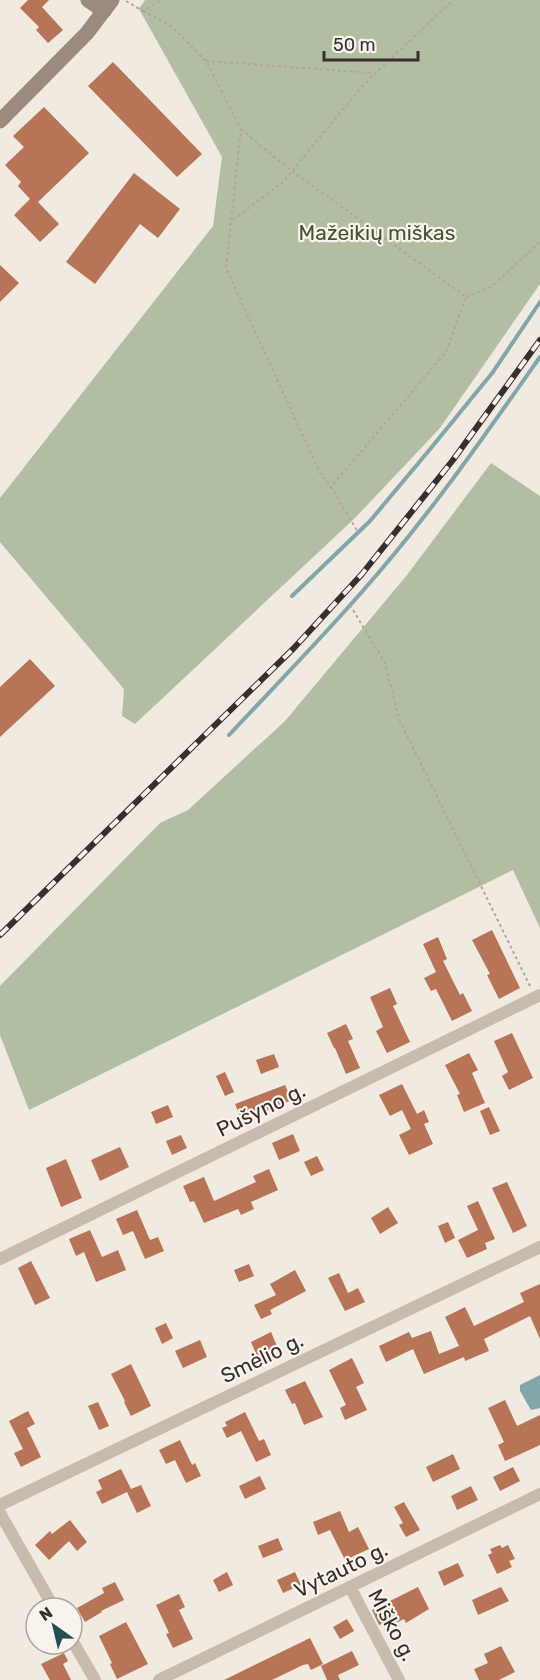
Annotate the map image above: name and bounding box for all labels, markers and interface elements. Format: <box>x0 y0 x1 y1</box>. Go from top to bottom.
scale bar <box>324 24 418 62</box>
text: 50 m <box>333 34 376 56</box>
park label: Mažeikių miškas <box>299 220 455 245</box>
street label: Pušyno g. <box>212 1077 309 1142</box>
street label: Smėlio g. <box>216 1327 307 1388</box>
street label: Vytauto g. <box>290 1536 391 1603</box>
street label: Miško g. <box>363 1585 422 1665</box>
north arrow <box>24 1596 84 1656</box>
text: N <box>36 1603 56 1625</box>

